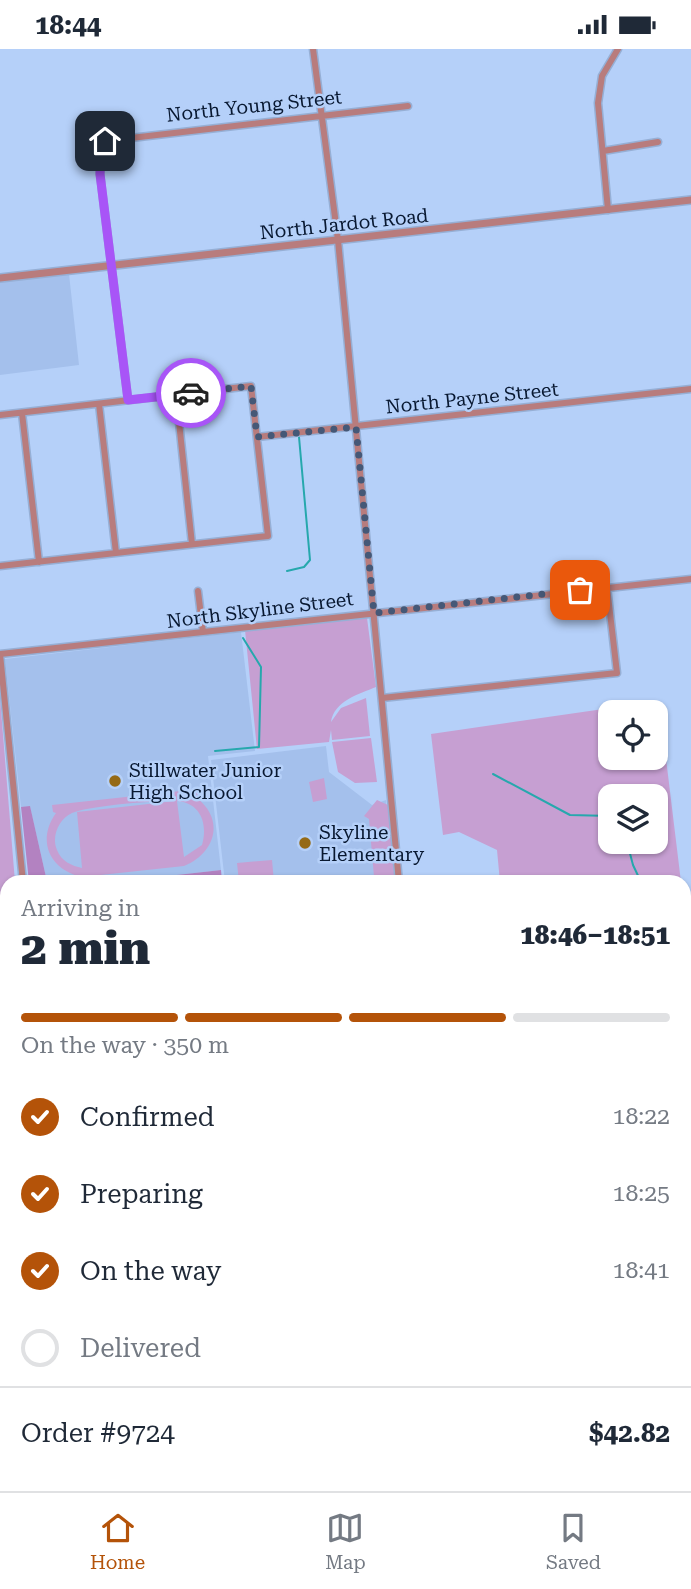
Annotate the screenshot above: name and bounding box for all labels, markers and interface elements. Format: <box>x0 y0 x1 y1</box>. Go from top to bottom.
text: 18:44 <box>35 10 101 40</box>
street label: North Young Street <box>165 85 343 127</box>
pin <box>75 111 135 171</box>
icon: home <box>86 122 124 160</box>
street label: North Jardot Road <box>258 204 430 244</box>
courier <box>156 358 226 428</box>
icon: car <box>172 374 210 412</box>
street label: North Payne Street <box>384 377 560 419</box>
pin <box>550 560 610 620</box>
icon: bag <box>561 571 599 609</box>
street label: North Skyline Street <box>165 587 355 633</box>
map controls <box>598 700 668 854</box>
button: locate <box>598 700 668 770</box>
place label: Stillwater Junior High School <box>129 759 281 804</box>
marker: Stillwater Junior High School <box>107 773 123 789</box>
button: layers <box>598 784 668 854</box>
place label: Skyline Elementary <box>319 821 425 866</box>
marker: Skyline Elementary <box>297 835 313 851</box>
text: Arriving in <box>21 895 140 922</box>
text: 18:46–18:51 <box>520 920 670 950</box>
text: 2 min <box>21 921 150 975</box>
text: On the way · 350 m <box>21 1032 229 1059</box>
icon: check <box>21 1098 59 1136</box>
text: Confirmed <box>80 1102 215 1132</box>
text: 18:22 <box>613 1103 670 1130</box>
icon: check <box>21 1175 59 1213</box>
text: Preparing <box>80 1179 203 1209</box>
text: 18:25 <box>613 1180 670 1207</box>
icon: check <box>21 1252 59 1290</box>
text: On the way <box>80 1256 221 1286</box>
text: 18:41 <box>613 1257 670 1284</box>
text: Delivered <box>80 1333 201 1363</box>
text: Order #9724 <box>21 1418 175 1448</box>
text: $42.82 <box>589 1418 670 1448</box>
tab: Home <box>90 1509 145 1574</box>
tab: Map <box>325 1509 366 1574</box>
tab: Saved <box>546 1509 601 1574</box>

